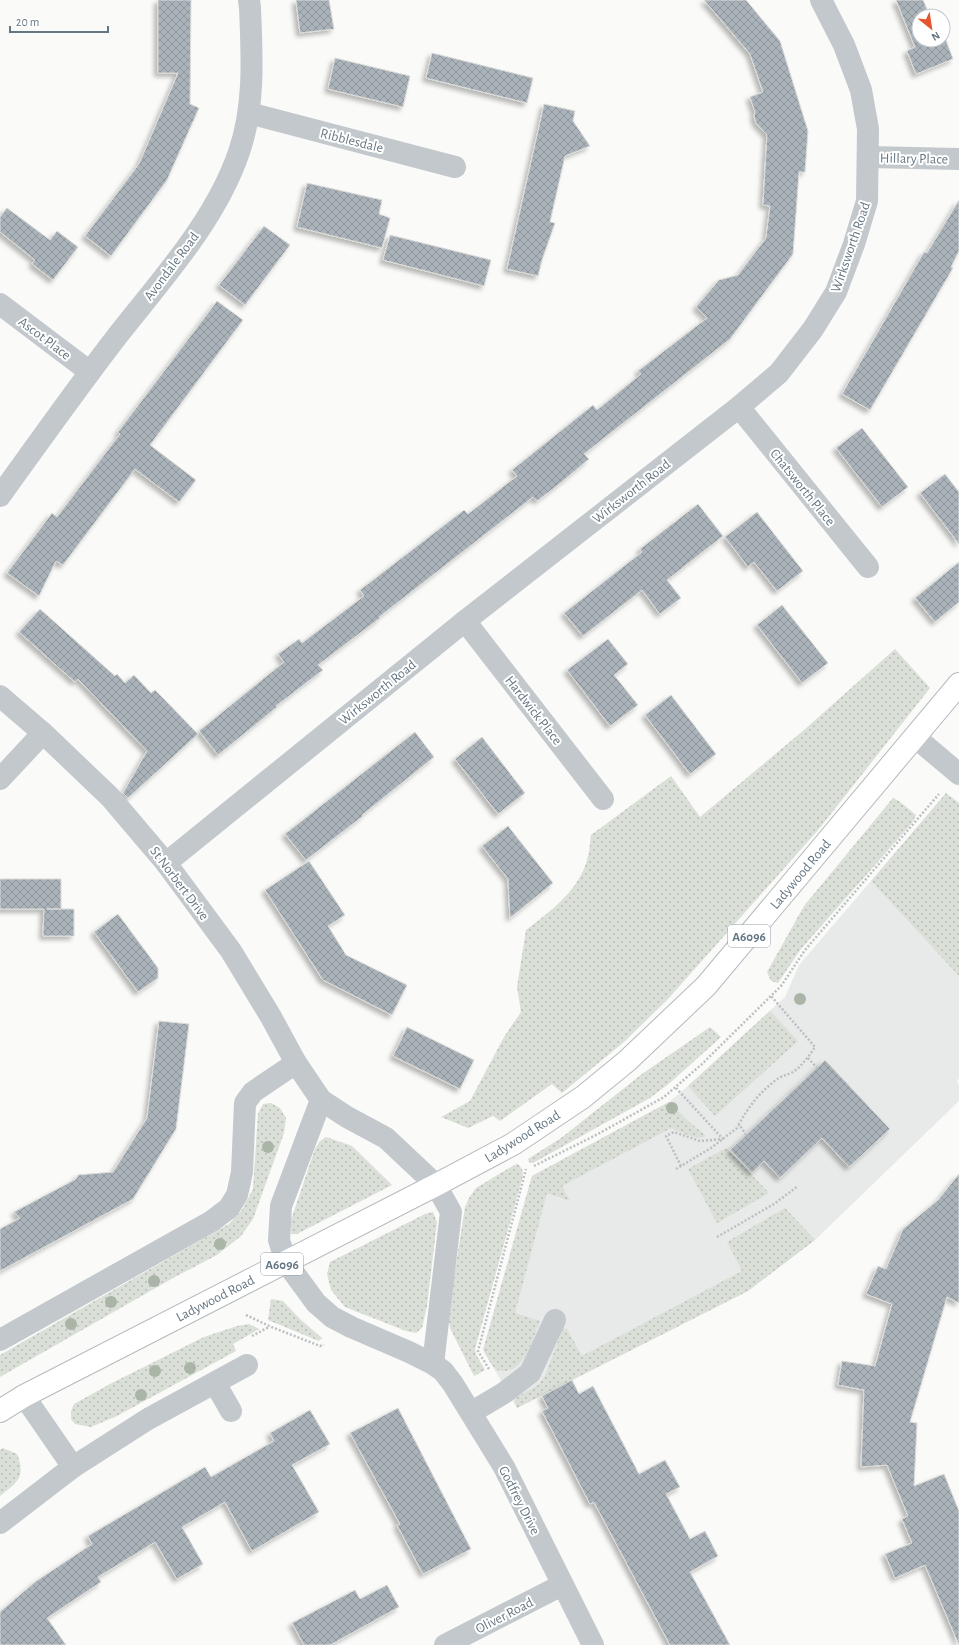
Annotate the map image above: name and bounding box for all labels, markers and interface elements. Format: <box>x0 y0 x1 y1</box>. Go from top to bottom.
scale bar <box>10 8 108 34</box>
north arrow <box>911 8 951 48</box>
text: 20 m <box>16 16 39 28</box>
text: N <box>930 30 942 43</box>
street label: Ribblesdale <box>319 126 385 156</box>
street label: Hillary Place <box>880 151 948 167</box>
street label: Wirksworth Road <box>829 200 873 294</box>
street label: Avondale Road <box>142 230 202 303</box>
street label: Ascot Place <box>16 315 73 363</box>
street label: Chatsworth Place <box>767 447 837 529</box>
street label: Wirksworth Road <box>590 457 673 526</box>
street label: Wirksworth Road <box>337 658 419 728</box>
street label: Hardwick Place <box>502 673 564 748</box>
street label: Ladywood Road <box>768 837 834 912</box>
street label: St Norbert Drive <box>147 844 211 923</box>
road number: A6096 <box>728 925 770 947</box>
street label: Ladywood Road <box>482 1108 563 1166</box>
road number: A6096 <box>261 1253 303 1275</box>
street label: Ladywood Road <box>174 1273 257 1325</box>
street label: Godfrey Drive <box>496 1464 542 1537</box>
street label: Oliver Road <box>473 1595 536 1636</box>

